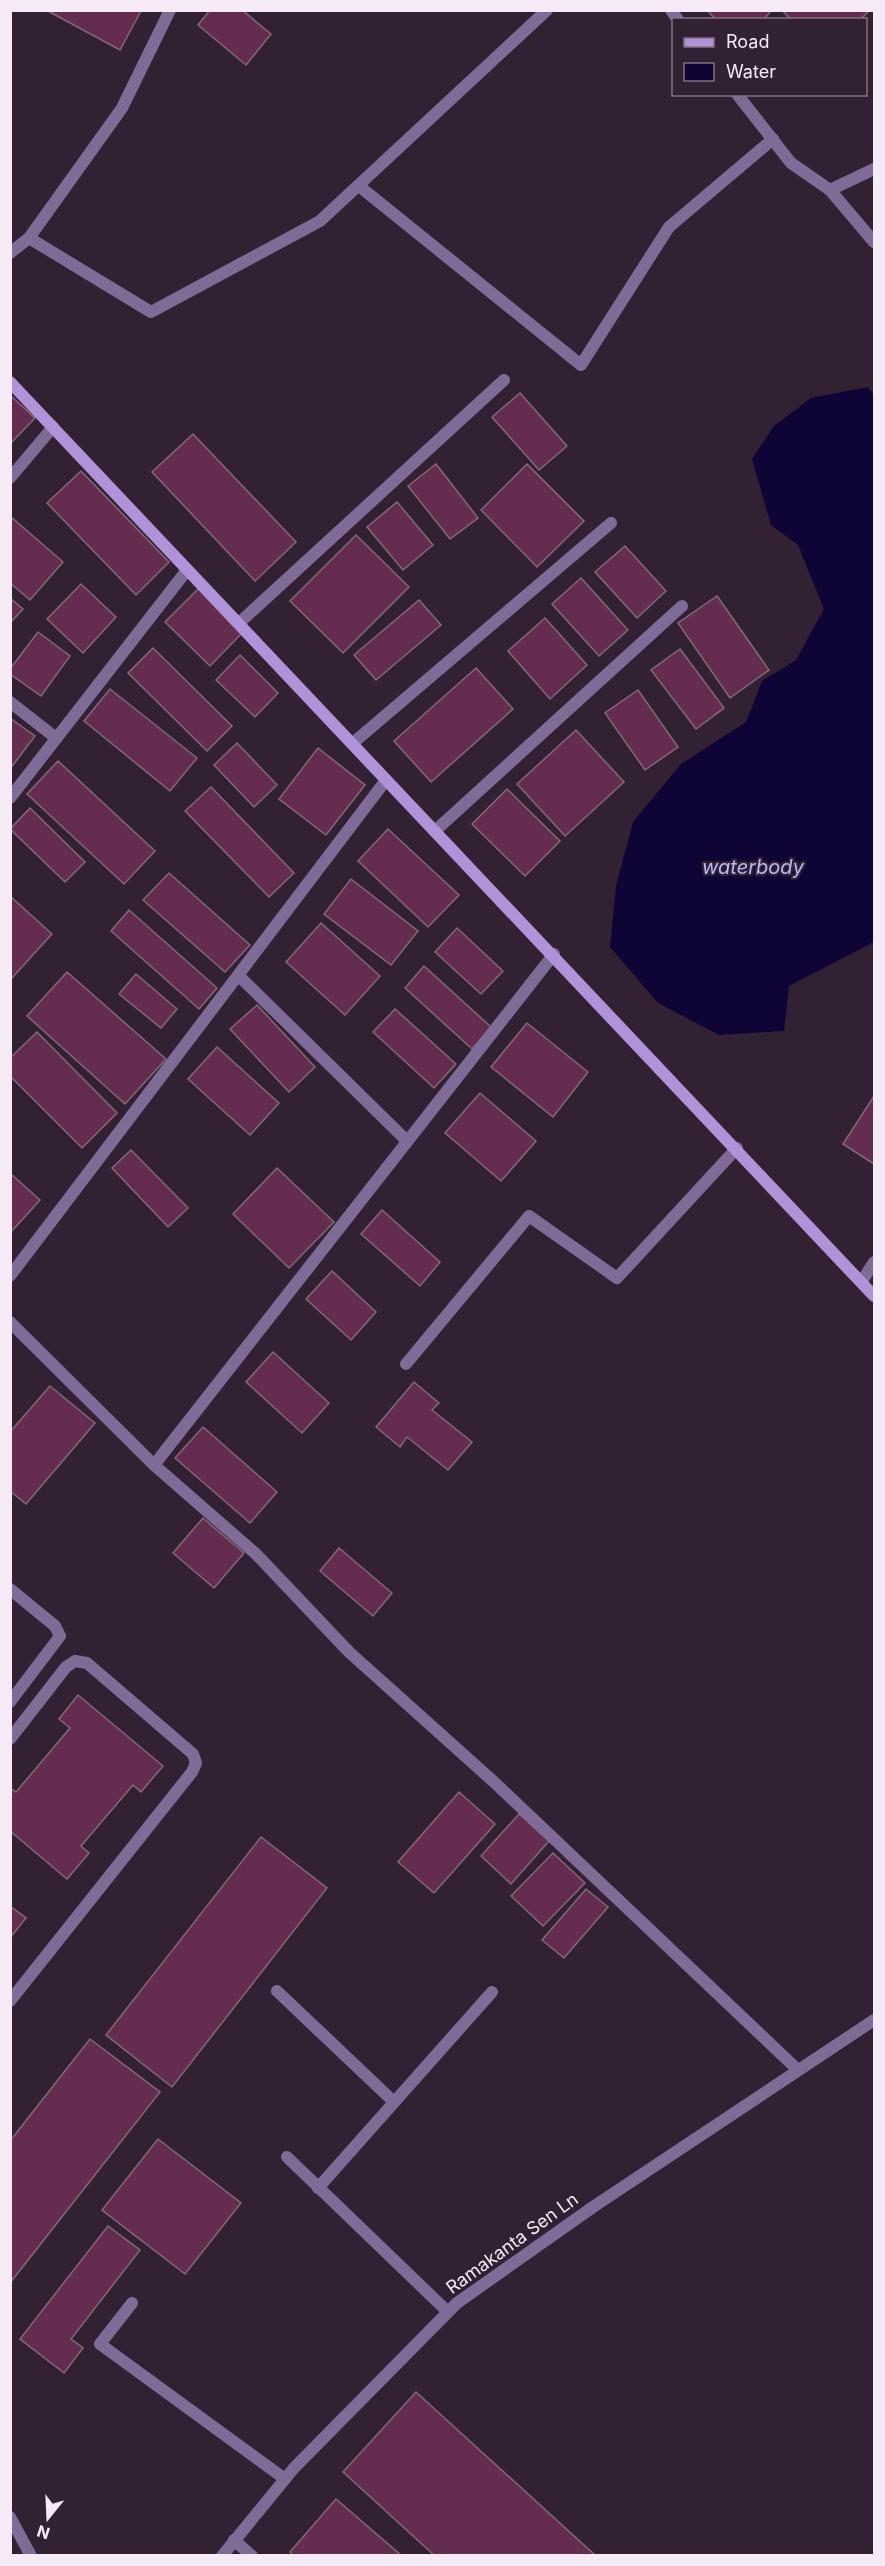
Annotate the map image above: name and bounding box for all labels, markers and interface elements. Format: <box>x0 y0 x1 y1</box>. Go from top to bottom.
legend <box>672 18 867 96</box>
text: Road <box>726 31 769 52</box>
text: Water <box>726 61 776 82</box>
water label: waterbody <box>702 855 805 879</box>
street label: Ramakanta Sen Ln <box>442 2188 582 2298</box>
north arrow <box>18 2488 78 2548</box>
text: N <box>34 2521 52 2544</box>

